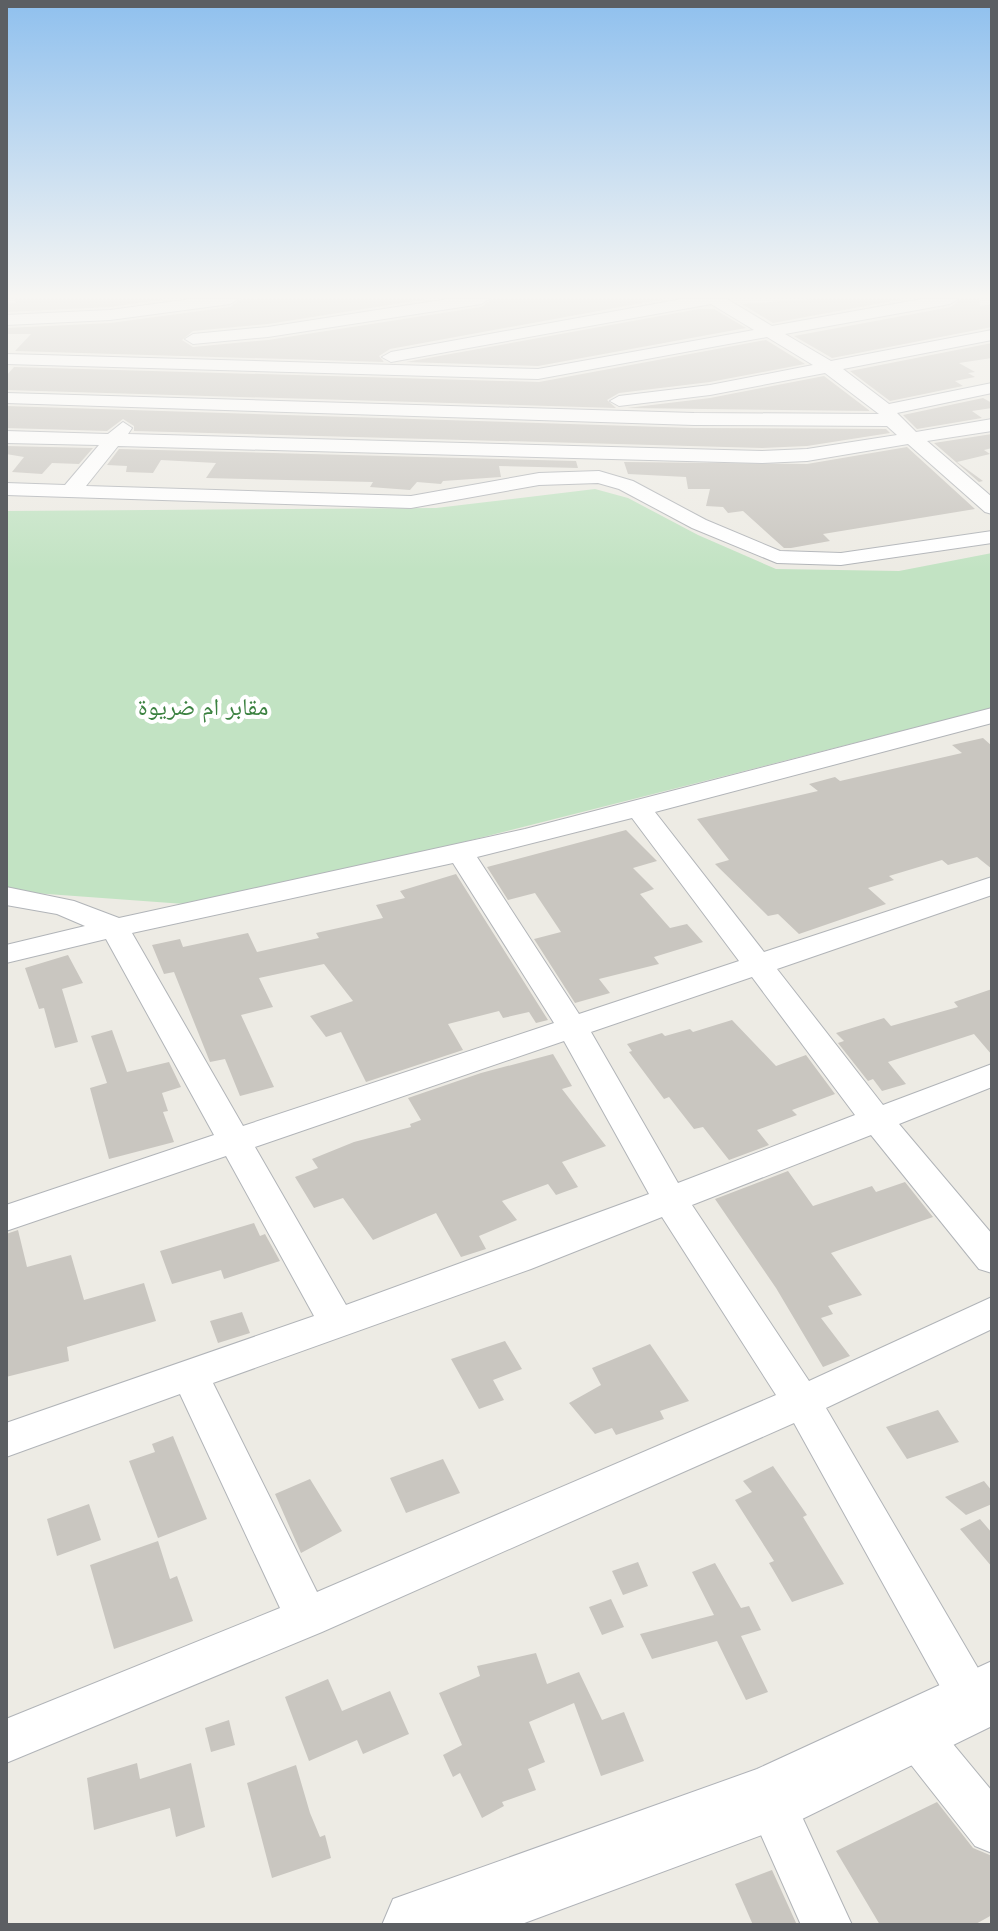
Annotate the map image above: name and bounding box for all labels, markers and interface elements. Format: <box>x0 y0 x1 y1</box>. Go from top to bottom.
park label: مقابر ام ضريوة <box>138 691 268 723</box>

